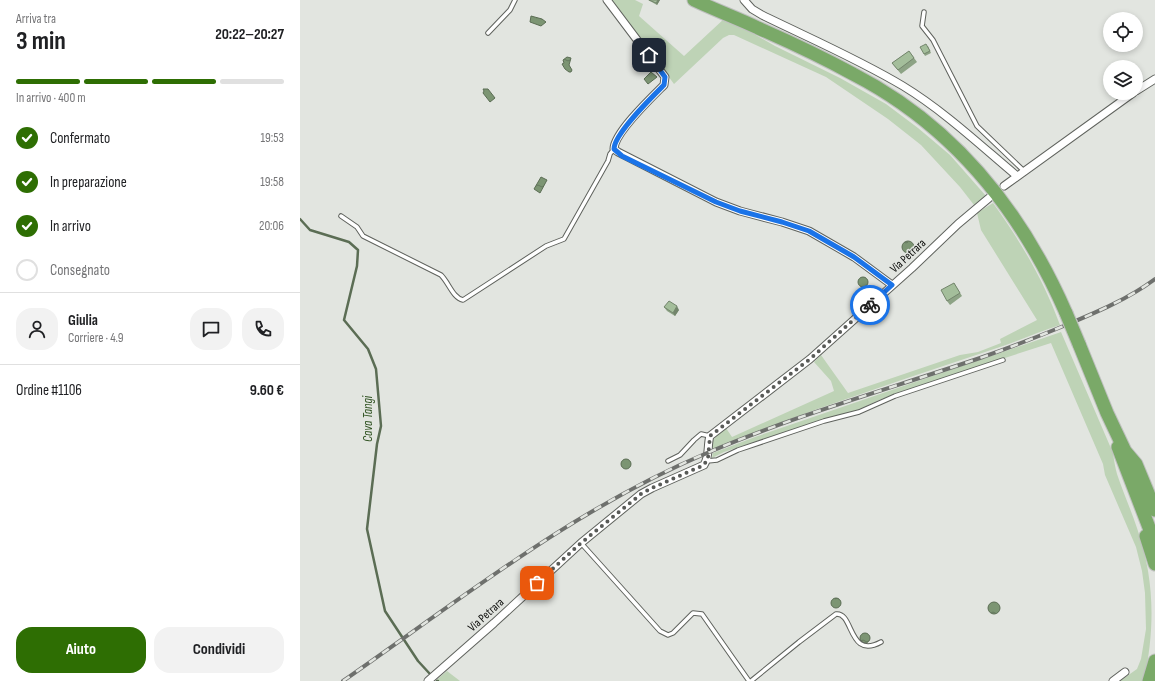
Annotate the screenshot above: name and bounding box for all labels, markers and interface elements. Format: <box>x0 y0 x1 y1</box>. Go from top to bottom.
text: Arriva tra <box>16 11 56 27</box>
map controls <box>1103 12 1143 100</box>
button: locate <box>1103 12 1143 52</box>
text: 20:22–20:27 <box>215 25 284 44</box>
text: 3 min <box>16 26 66 57</box>
pin <box>632 38 666 72</box>
icon: home <box>638 44 660 66</box>
button: layers <box>1103 60 1143 100</box>
text: In arrivo · 400 m <box>16 90 86 106</box>
icon: check <box>16 127 38 149</box>
text: Confermato <box>50 129 110 148</box>
text: 19:53 <box>261 130 284 146</box>
icon: check <box>16 171 38 193</box>
text: In preparazione <box>50 173 127 192</box>
text: 19:58 <box>260 174 284 190</box>
icon: check <box>16 215 38 237</box>
text: In arrivo <box>50 217 91 236</box>
text: 20:06 <box>259 218 284 234</box>
street label: Via Petrara <box>887 235 929 276</box>
text: Consegnato <box>50 261 110 280</box>
courier <box>850 285 890 325</box>
icon: bike <box>859 294 881 316</box>
button: person <box>16 308 58 350</box>
button: chat <box>190 308 232 350</box>
button: phone <box>242 308 284 350</box>
text: Giulia <box>68 311 98 330</box>
text: Corriere · 4.9 <box>68 330 124 346</box>
text: Ordine #1106 <box>16 381 82 400</box>
text: 9.60 € <box>250 381 284 400</box>
water label: Cava Tangi <box>360 395 376 442</box>
pin <box>520 566 554 600</box>
icon: bag <box>526 572 548 594</box>
street label: Via Petrara <box>465 595 507 635</box>
button: Aiuto <box>16 627 146 673</box>
button: Condividi <box>154 627 284 673</box>

